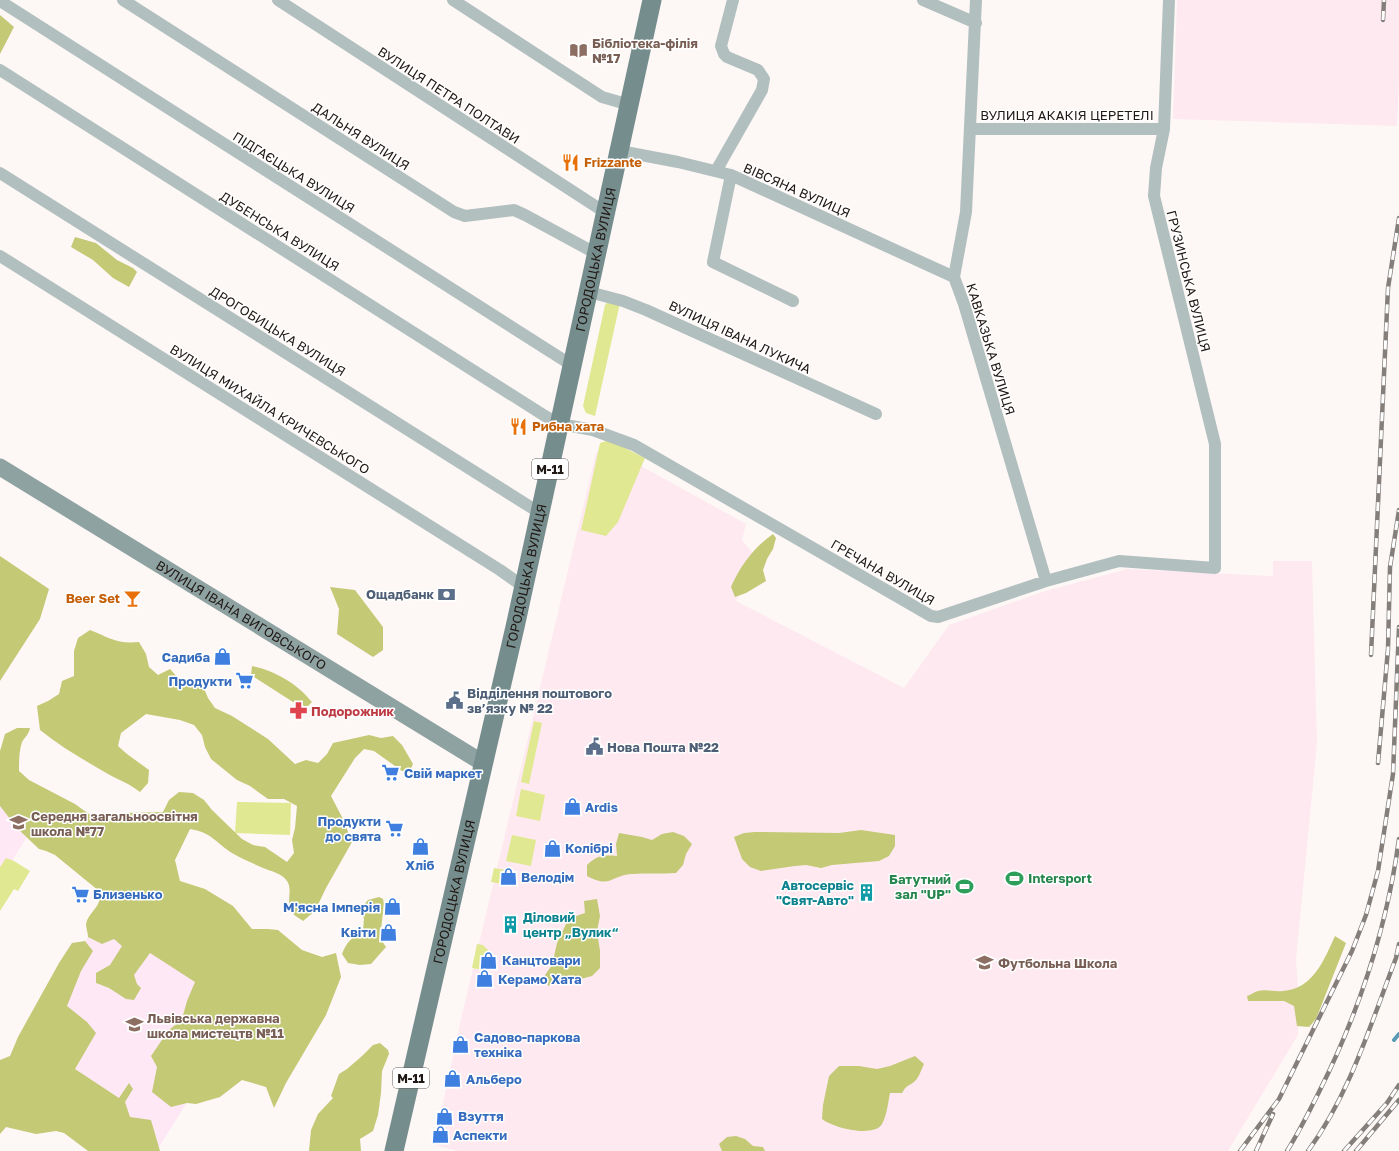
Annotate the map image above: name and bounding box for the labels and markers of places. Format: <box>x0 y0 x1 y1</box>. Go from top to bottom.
place label: Бібліотека-філія №17 <box>592 35 698 66</box>
library icon: Бібліотека-філія №17 <box>569 40 589 60</box>
restaurant icon: Frizzante <box>561 152 581 172</box>
place label: Frizzante <box>584 154 642 170</box>
restaurant icon: Рибна хата <box>509 416 529 436</box>
place label: Рибна хата <box>532 418 604 434</box>
bank icon: Ощадбанк <box>437 584 457 604</box>
place label: Ощадбанк <box>366 586 434 602</box>
bar icon: Beer Set <box>123 588 143 608</box>
place label: Beer Set <box>66 590 120 606</box>
shop icon: Садиба <box>213 647 233 667</box>
place label: Садиба <box>162 649 210 665</box>
supermarket icon: Продукти <box>235 671 255 691</box>
place label: Продукти <box>169 673 232 689</box>
place label: Відділення поштового зв’язку № 22 <box>467 685 612 716</box>
public building icon: Відділення поштового зв’язку № 22 <box>444 690 464 710</box>
pharmacy icon: Подорожник <box>288 701 308 721</box>
place label: Подорожник <box>311 703 394 719</box>
public building icon: Нова Пошта №22 <box>584 737 604 757</box>
place label: Нова Пошта №22 <box>607 739 719 755</box>
supermarket icon: Свій маркет <box>381 763 401 783</box>
place label: Свій маркет <box>404 765 482 781</box>
shop icon: Ardis <box>562 797 582 817</box>
place label: Ardis <box>585 799 618 815</box>
place label: Середня загальноосвітня школа №77 <box>31 808 198 839</box>
school or university icon: Середня загальноосвітня школа №77 <box>8 813 28 833</box>
place label: Продукти до свята <box>318 813 381 844</box>
supermarket icon: Продукти до свята <box>384 818 404 838</box>
shop icon: Хліб <box>410 836 430 856</box>
shop icon: Колібрі <box>542 838 562 858</box>
place label: Колібрі <box>565 840 613 856</box>
place label: Хліб <box>406 857 435 873</box>
shop icon: Велодім <box>498 867 518 887</box>
sports icon: Intersport <box>1005 868 1025 888</box>
place label: Велодім <box>521 869 574 885</box>
place label: Intersport <box>1028 870 1092 886</box>
place label: Батутний зал "UP" <box>889 871 951 902</box>
sports icon: Батутний зал "UP" <box>954 876 974 896</box>
place label: Автосервіс "Свят-Авто" <box>776 877 855 908</box>
building icon: Автосервіс "Свят-Авто" <box>857 882 877 902</box>
supermarket icon: Близенько <box>70 884 90 904</box>
place label: Близенько <box>93 886 163 902</box>
shop icon: М'ясна Імперія <box>383 897 403 917</box>
place label: М'ясна Імперія <box>283 899 380 915</box>
place label: Діловий центр „Вулик“ <box>523 909 619 940</box>
building icon: Діловий центр „Вулик“ <box>500 914 520 934</box>
shop icon: Квіти <box>379 922 399 942</box>
place label: Квіти <box>341 924 376 940</box>
shop icon: Канцтовари <box>479 950 499 970</box>
place label: Канцтовари <box>502 952 580 968</box>
school or university icon: Футбольна Школа <box>975 953 995 973</box>
place label: Футбольна Школа <box>998 955 1118 971</box>
shop icon: Керамо Хата <box>475 969 495 989</box>
place label: Керамо Хата <box>498 971 582 987</box>
place label: Львівська державна школа мистецтв №11 <box>147 1010 284 1041</box>
school or university icon: Львівська державна школа мистецтв №11 <box>124 1015 144 1035</box>
place label: Садово-паркова техніка <box>474 1029 581 1060</box>
shop icon: Садово-паркова техніка <box>451 1034 471 1054</box>
shop icon: Альберо <box>443 1069 463 1089</box>
place label: Альберо <box>466 1071 522 1087</box>
shop icon: Взуття <box>435 1106 455 1126</box>
place label: Взуття <box>458 1108 504 1124</box>
shop icon: Аспекти <box>430 1125 450 1145</box>
place label: Аспекти <box>453 1127 507 1143</box>

